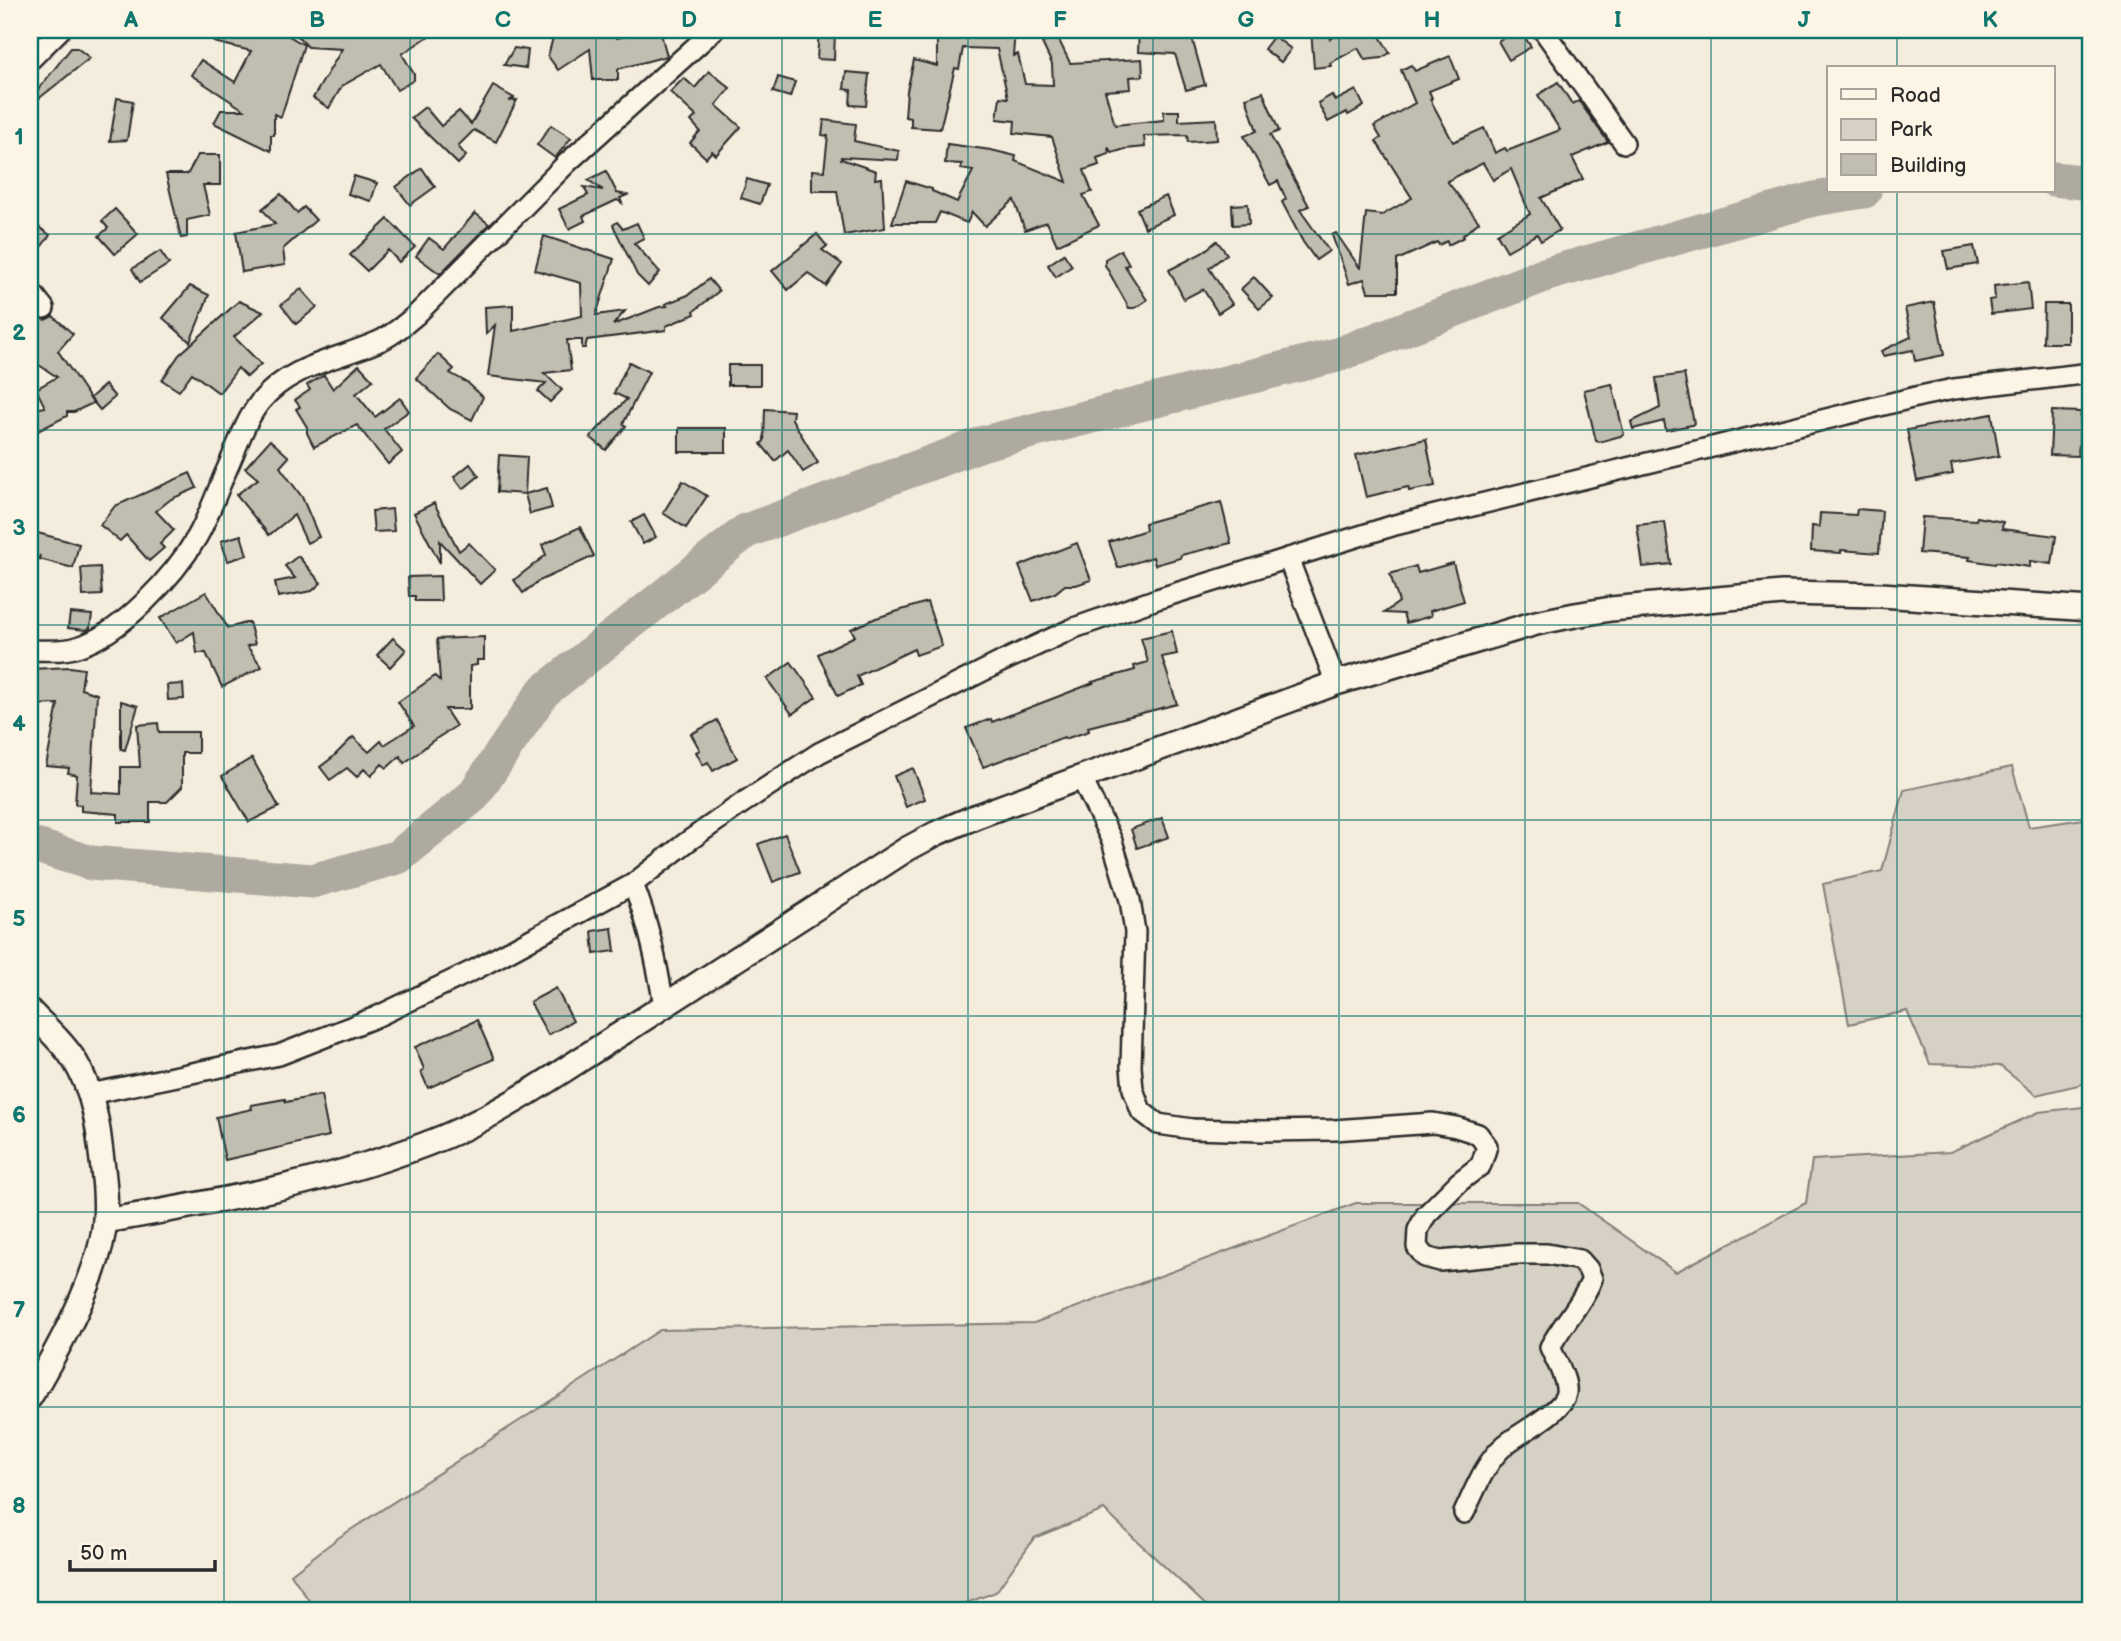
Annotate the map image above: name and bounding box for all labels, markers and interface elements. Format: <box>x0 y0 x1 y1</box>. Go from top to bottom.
text: A <box>123 6 139 34</box>
text: B <box>309 6 325 34</box>
text: C <box>495 6 511 34</box>
text: D <box>681 6 697 34</box>
text: E <box>868 6 883 34</box>
text: F <box>1053 6 1067 34</box>
text: G <box>1238 6 1255 34</box>
text: H <box>1423 6 1441 34</box>
text: I <box>1614 6 1622 34</box>
text: J <box>1798 6 1811 34</box>
text: K <box>1982 6 1998 34</box>
legend <box>1827 66 2054 192</box>
text: Road <box>1890 83 1941 108</box>
text: Park <box>1890 117 1933 142</box>
text: 1 <box>14 123 24 151</box>
text: Building <box>1890 153 1966 178</box>
text: 2 <box>12 319 26 347</box>
text: 3 <box>12 514 26 542</box>
text: 4 <box>12 710 26 738</box>
text: 5 <box>12 905 26 933</box>
text: 6 <box>12 1101 26 1129</box>
text: 7 <box>13 1296 26 1324</box>
text: 8 <box>12 1492 26 1520</box>
scale bar <box>70 1529 215 1573</box>
text: 50 m <box>80 1541 127 1566</box>

